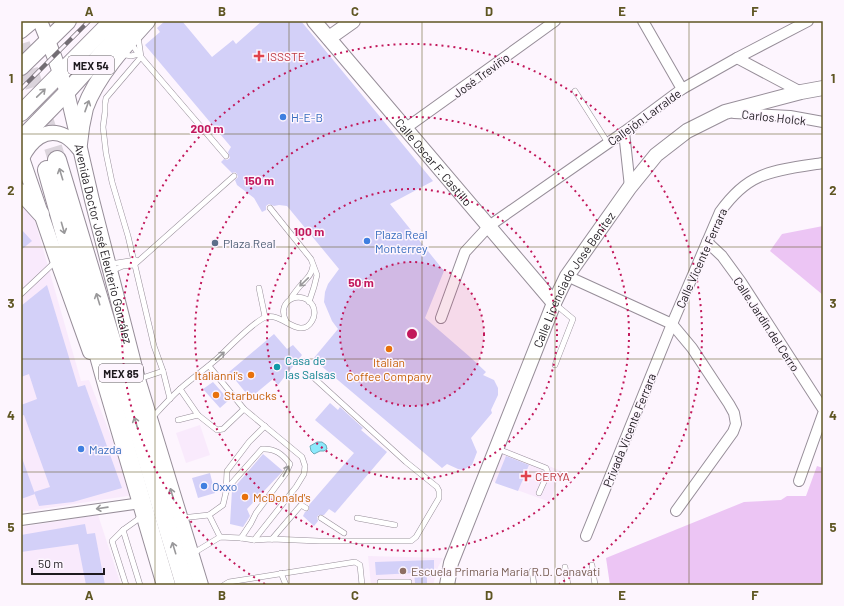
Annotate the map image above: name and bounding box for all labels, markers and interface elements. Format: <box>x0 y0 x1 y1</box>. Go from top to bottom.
text: A <box>85 3 94 19</box>
text: B <box>218 3 226 19</box>
text: C <box>351 3 359 19</box>
text: D <box>485 3 493 19</box>
text: E <box>618 3 626 19</box>
text: F <box>751 3 759 19</box>
place label: ISSSTE <box>267 49 305 63</box>
street label: José Treviño <box>450 50 512 100</box>
marker: ISSSTE <box>254 51 264 61</box>
road number: MEX 54 <box>68 56 114 74</box>
text: 1 <box>9 70 13 86</box>
text: 1 <box>831 70 835 86</box>
street label: Callejón Larralde <box>605 86 683 148</box>
one-way arrow <box>36 88 46 98</box>
one-way arrow <box>83 101 91 113</box>
street label: Carlos Holck <box>741 107 807 127</box>
place label: H-E-B <box>291 110 323 124</box>
marker: H-E-B <box>278 112 288 122</box>
street label: Calle Oscar F. Castillo <box>393 115 475 208</box>
text: 200 m <box>191 121 223 135</box>
street label: Avenida Doctor José Eleuterio González <box>72 142 136 345</box>
one-way arrow <box>57 168 64 181</box>
text: 150 m <box>244 173 274 187</box>
text: 2 <box>7 182 15 198</box>
text: 2 <box>829 182 837 198</box>
street label: Calle Vicente Ferrara <box>673 206 729 310</box>
street label: Calle Licenciado José Benítez <box>530 209 617 350</box>
one-way arrow <box>60 222 67 235</box>
text: 100 m <box>294 224 324 238</box>
place label: Plaza Real Monterrey <box>375 227 428 255</box>
place label: Plaza Real <box>223 236 275 250</box>
marker: Plaza Real Monterrey <box>362 236 372 246</box>
marker: Plaza Real <box>210 238 220 248</box>
street label: Calle Jardín del Cerro <box>731 274 803 374</box>
text: 50 m <box>348 275 374 289</box>
one-way arrow <box>299 278 309 287</box>
one-way arrow <box>94 293 101 306</box>
text: 3 <box>7 295 15 311</box>
text: 3 <box>829 295 837 311</box>
centre of rings <box>405 327 419 341</box>
marker: Italian Coffee Company <box>384 344 394 354</box>
one-way arrow <box>215 351 225 361</box>
place label: Casa de las Salsas <box>285 353 336 381</box>
place label: Italian Coffee Company <box>346 355 432 383</box>
marker: Casa de las Salsas <box>272 362 282 372</box>
road number: MEX 85 <box>99 364 143 382</box>
place label: Italianni's <box>194 368 243 382</box>
marker: Italianni's <box>246 370 256 380</box>
street label: Privada Vicente Ferrara <box>600 371 658 489</box>
place label: Starbucks <box>224 388 277 402</box>
marker: Starbucks <box>211 390 221 400</box>
text: 4 <box>7 407 15 423</box>
text: 4 <box>829 407 837 423</box>
one-way arrow <box>132 417 139 430</box>
place label: Mazda <box>89 442 122 456</box>
marker: Mazda <box>76 444 86 454</box>
one-way arrow <box>283 465 290 477</box>
place label: CERYA <box>535 469 570 483</box>
marker: CERYA <box>520 470 532 482</box>
place label: Oxxo <box>212 479 237 493</box>
marker: Oxxo <box>199 481 209 491</box>
one-way arrow <box>168 488 175 501</box>
place label: McDonald's <box>253 490 311 504</box>
marker: McDonald's <box>240 492 250 502</box>
one-way arrow <box>96 504 109 512</box>
text: 5 <box>7 519 15 535</box>
text: 5 <box>829 519 837 535</box>
one-way arrow <box>170 541 177 554</box>
scale bar <box>32 550 104 576</box>
text: 50 m <box>38 556 63 570</box>
place label: Escuela Primaria Maria R.D. Canavati <box>411 564 600 578</box>
marker: Escuela Primaria Maria R.D. Canavati <box>398 566 408 576</box>
text: A <box>85 587 94 603</box>
text: B <box>218 587 226 603</box>
text: C <box>351 587 359 603</box>
text: D <box>485 587 493 603</box>
text: E <box>618 587 626 603</box>
text: F <box>751 587 759 603</box>

